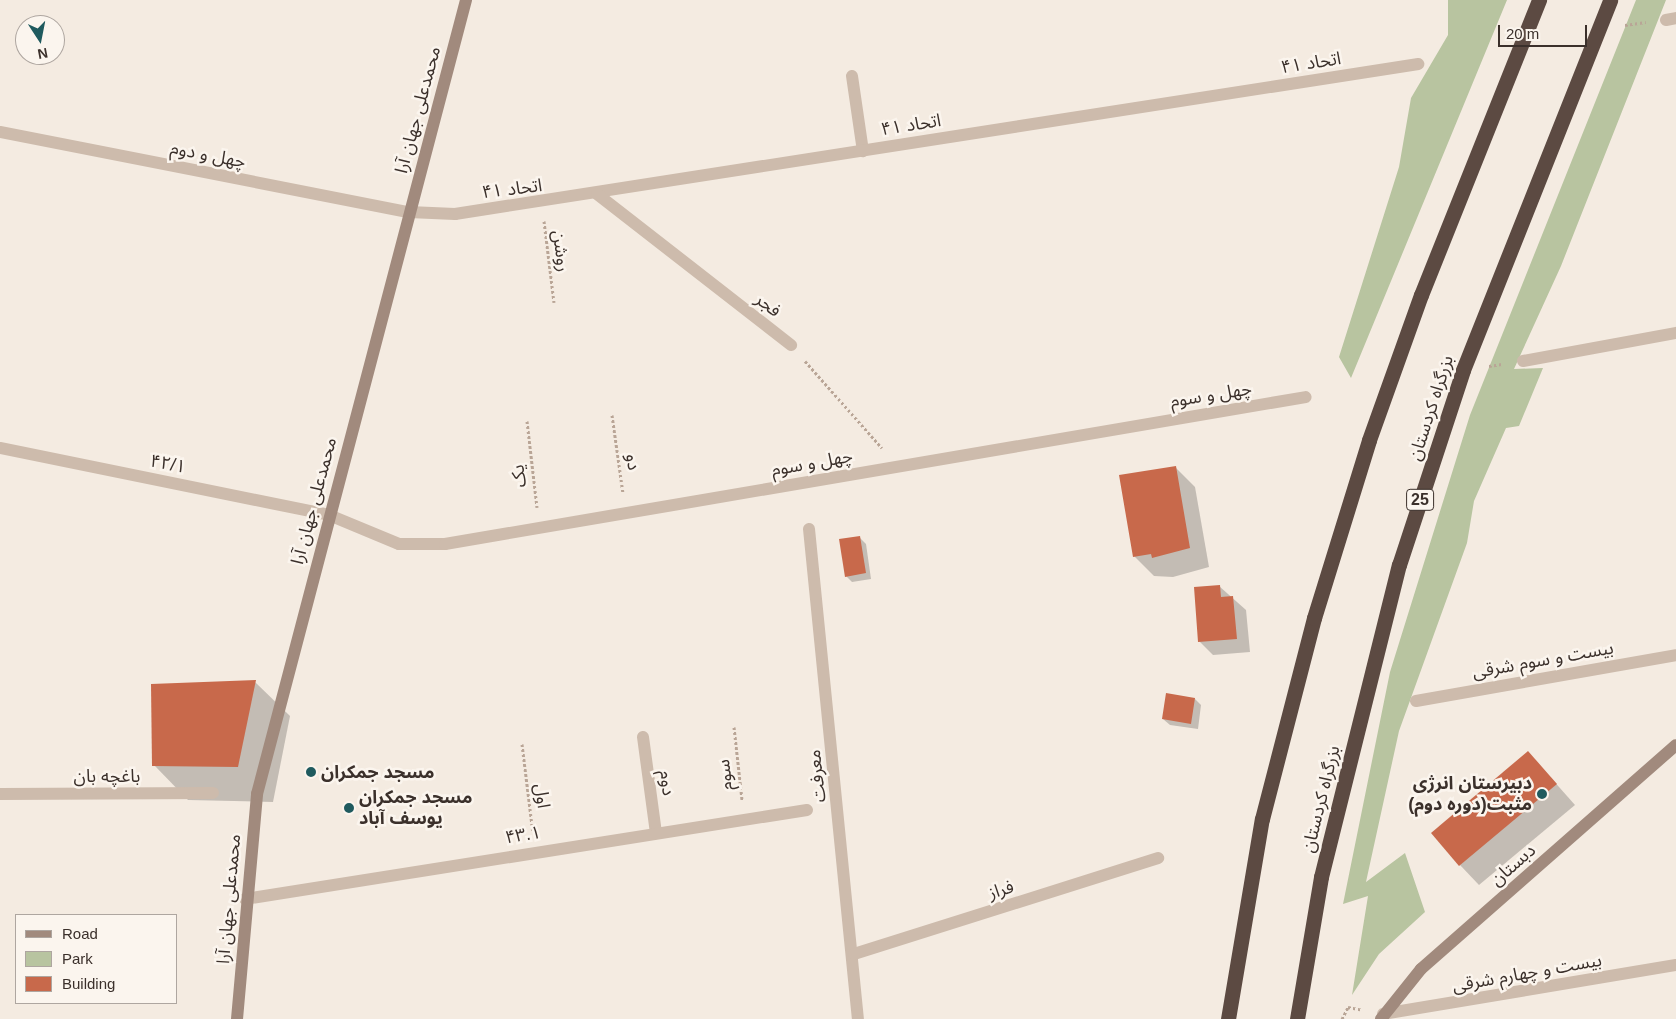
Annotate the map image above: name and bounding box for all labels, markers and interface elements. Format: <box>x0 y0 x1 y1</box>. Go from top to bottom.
north arrow <box>15 15 65 65</box>
scale bar <box>1501 15 1590 47</box>
text: 20 m <box>1506 25 1539 42</box>
street label: محمدعلی جهان آرا <box>391 44 445 176</box>
text: N <box>36 45 49 63</box>
street label: اتحاد ۴۱ <box>1279 48 1343 78</box>
street label: اتحاد ۴۱ <box>879 110 943 140</box>
street label: چهل و دوم <box>169 137 247 173</box>
street label: اتحاد ۴۱ <box>481 175 543 203</box>
street label: روشن <box>548 229 574 273</box>
street label: فجر <box>751 288 785 322</box>
street label: بزرگراه کردستان <box>1404 353 1458 463</box>
street label: چهل و سوم <box>1169 378 1253 412</box>
street label: محمدعلی جهان آرا <box>287 435 341 567</box>
street label: چهل و سوم <box>770 445 854 481</box>
street label: ۴۲/۱ <box>148 450 188 478</box>
street label: دو <box>621 452 645 472</box>
street label: یک <box>507 463 531 489</box>
road number: 25 <box>1405 486 1435 514</box>
street label: بیست و سوم شرقی <box>1471 637 1615 683</box>
street label: بزرگراه کردستان <box>1297 743 1345 855</box>
street label: معرفت <box>803 748 831 804</box>
street label: سوم <box>712 758 738 792</box>
place label: مسجد جمکران <box>321 761 434 783</box>
street label: باغچه بان <box>74 765 140 787</box>
marker: مسجد جمکران <box>305 766 317 778</box>
street label: دوم <box>655 769 679 797</box>
place label: دبیرستان انرژی مثبت(دوره دوم) <box>1408 773 1532 816</box>
street label: اول <box>530 782 554 810</box>
place label: مسجد جمکران یوسف آباد <box>359 787 472 830</box>
marker: دبیرستان انرژی مثبت(دوره دوم) <box>1536 788 1548 800</box>
marker: مسجد جمکران یوسف آباد <box>343 802 355 814</box>
street label: ۴۳.۱ <box>504 822 542 848</box>
street label: محمدعلی جهان آرا <box>213 833 245 965</box>
street label: دبستان <box>1486 839 1540 891</box>
street label: فراز <box>986 876 1016 904</box>
legend <box>15 914 178 1004</box>
text: Road <box>62 925 98 942</box>
street label: بیست و چهارم شرقی <box>1451 949 1603 997</box>
text: Park <box>62 950 93 967</box>
text: Building <box>62 975 115 992</box>

